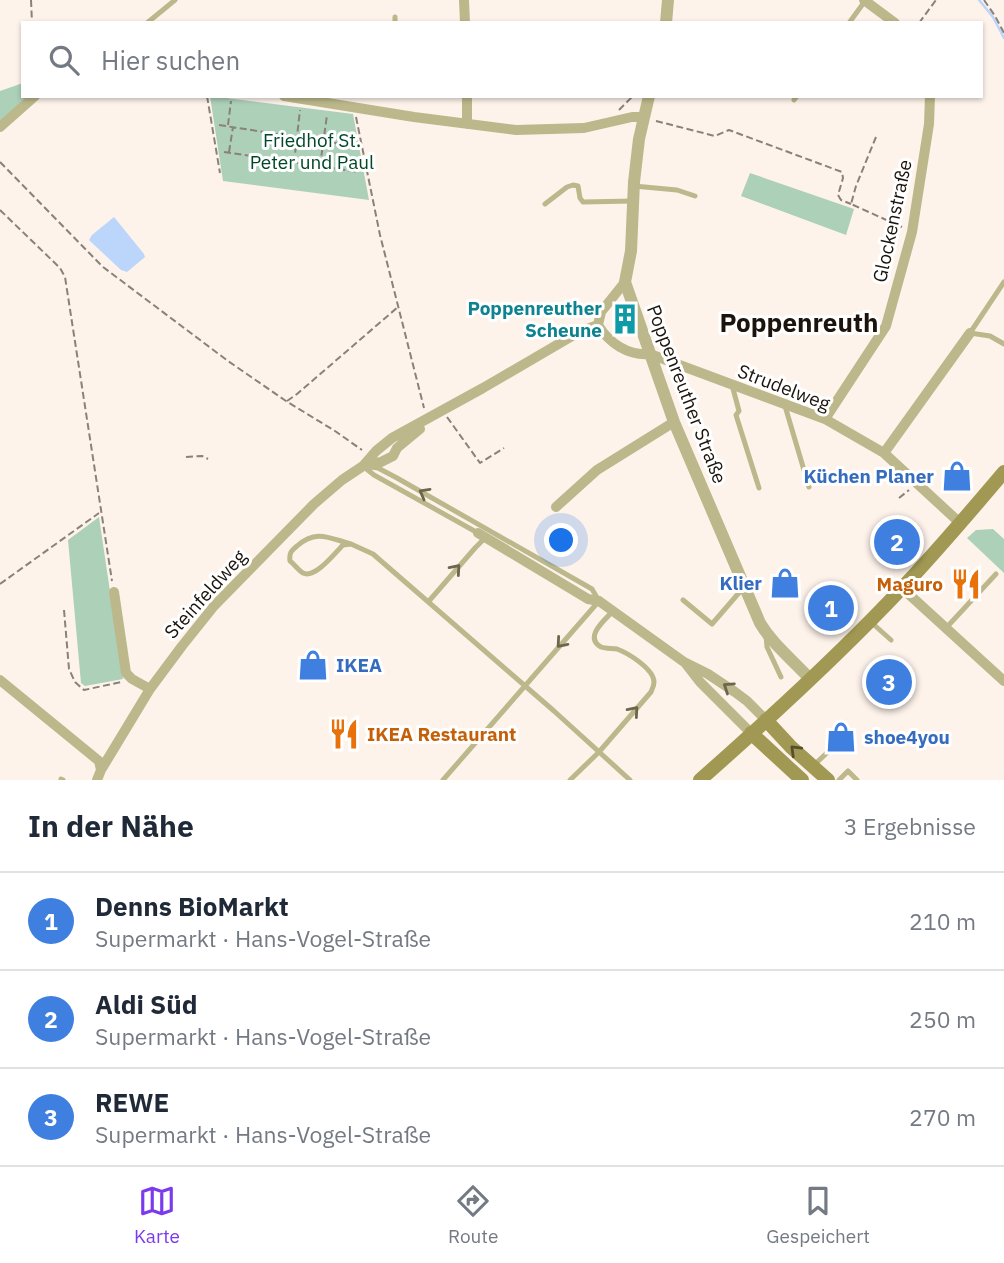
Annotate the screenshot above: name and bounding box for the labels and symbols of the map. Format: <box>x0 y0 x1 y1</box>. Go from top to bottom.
park label: Friedhof St. Peter und Paul <box>250 128 374 174</box>
street label: Glockenstraße <box>867 157 917 285</box>
place label: Poppenreuther Scheune <box>468 296 602 342</box>
street label: Poppenreuther Straße <box>642 301 732 487</box>
building icon: Poppenreuther Scheune <box>608 302 642 336</box>
district label: Poppenreuth <box>720 305 878 339</box>
street label: Strudelweg <box>734 358 834 416</box>
shop icon: Küchen Planer <box>940 459 974 493</box>
place label: Küchen Planer <box>803 464 934 488</box>
one-way arrow <box>419 488 432 501</box>
pin: 2 <box>874 516 920 568</box>
your location <box>544 523 578 557</box>
street label: Steinfeldweg <box>159 545 251 643</box>
one-way arrow <box>448 564 460 577</box>
shop icon: Klier <box>768 566 802 600</box>
restaurant icon: Maguro <box>949 567 983 601</box>
place label: Klier <box>719 571 762 595</box>
place label: Maguro <box>877 572 943 596</box>
pin: 1 <box>808 582 854 634</box>
one-way arrow <box>557 635 569 648</box>
shop icon: IKEA <box>296 648 330 682</box>
place label: IKEA <box>336 653 382 677</box>
pin: 3 <box>866 656 912 708</box>
one-way arrow <box>723 683 736 695</box>
one-way arrow <box>626 706 639 719</box>
restaurant icon: IKEA Restaurant <box>327 717 361 751</box>
shop icon: shoe4you <box>824 720 858 754</box>
place label: IKEA Restaurant <box>367 722 516 746</box>
place label: shoe4you <box>864 725 950 749</box>
one-way arrow <box>790 745 803 758</box>

